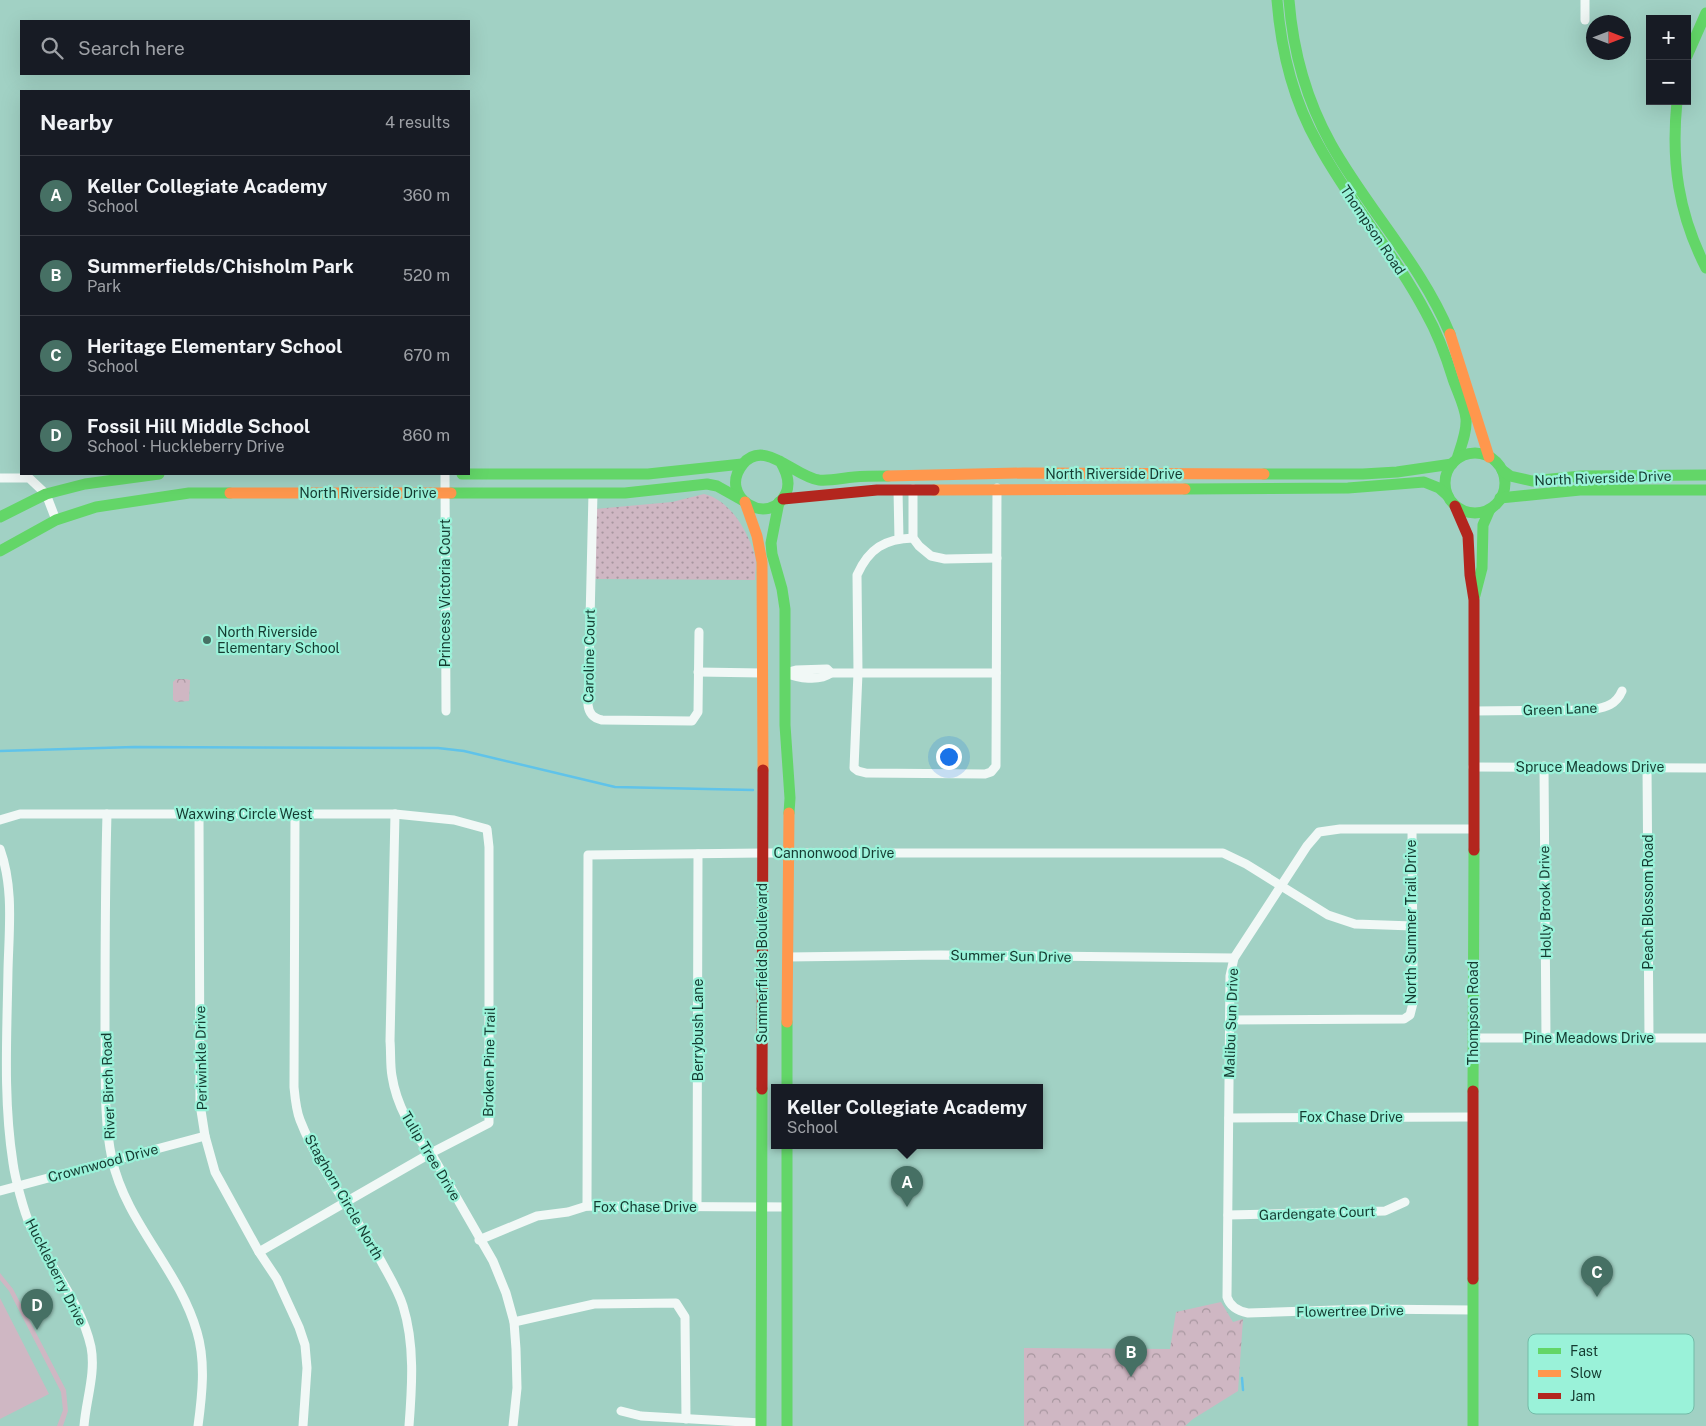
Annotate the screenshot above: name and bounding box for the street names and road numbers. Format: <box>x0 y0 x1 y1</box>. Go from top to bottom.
street label: Thompson Road <box>1337 182 1409 278</box>
street label: North Riverside Drive <box>1045 466 1183 482</box>
street label: North Riverside Drive <box>1534 468 1672 488</box>
street label: North Riverside Drive <box>299 485 437 501</box>
street label: Princess Victoria Court <box>437 519 453 667</box>
street label: Caroline Court <box>580 609 598 703</box>
street label: Green Lane <box>1522 700 1598 718</box>
street label: Spruce Meadows Drive <box>1516 759 1665 775</box>
street label: Waxwing Circle West <box>176 806 312 822</box>
street label: Peach Blossom Road <box>1640 834 1656 970</box>
street label: North Summer Trail Drive <box>1403 840 1419 1004</box>
street label: Cannonwood Drive <box>773 845 895 861</box>
street label: Holly Brook Drive <box>1536 845 1554 958</box>
street label: Summerfields Boulevard <box>754 883 770 1043</box>
street label: Summer Sun Drive <box>950 947 1072 965</box>
street label: Thompson Road <box>1465 961 1481 1065</box>
street label: Malibu Sun Drive <box>1221 968 1241 1078</box>
street label: Berrybush Lane <box>690 979 706 1081</box>
street label: Periwinkle Drive <box>192 1005 210 1110</box>
street label: Broken Pine Trail <box>480 1007 498 1117</box>
street label: Pine Meadows Drive <box>1524 1030 1654 1046</box>
street label: River Birch Road <box>98 1032 118 1140</box>
street label: Tulip Tree Drive <box>398 1109 464 1203</box>
street label: Fox Chase Drive <box>1299 1109 1403 1125</box>
street label: Staghorn Circle North <box>302 1131 386 1263</box>
street label: Crownwood Drive <box>46 1141 160 1185</box>
street label: Fox Chase Drive <box>593 1199 697 1215</box>
street label: Gardengate Court <box>1258 1203 1376 1223</box>
street label: Huckleberry Drive <box>22 1216 90 1328</box>
street label: Flowertree Drive <box>1296 1302 1404 1320</box>

